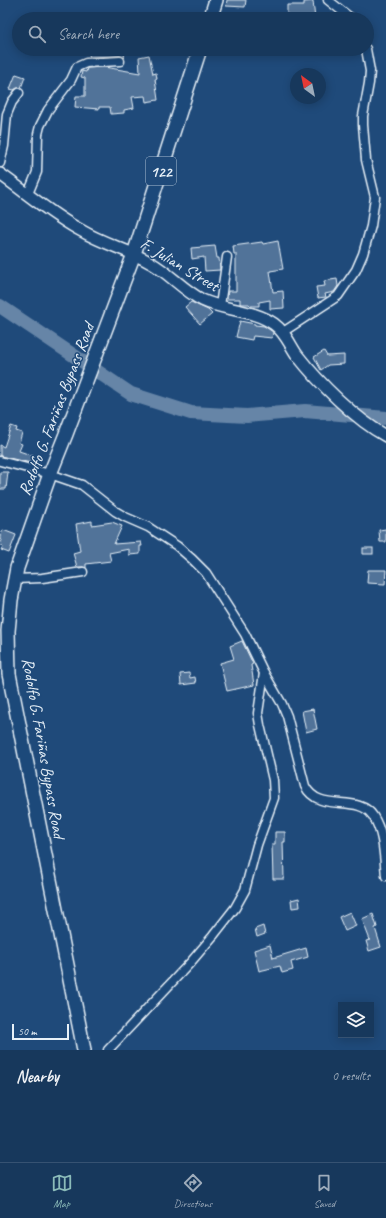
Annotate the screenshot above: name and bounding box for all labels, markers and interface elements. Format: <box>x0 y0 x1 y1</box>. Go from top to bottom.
search box <box>12 12 374 56</box>
icon: search <box>26 23 48 45</box>
text: Search here <box>58 25 119 44</box>
north arrow <box>290 68 326 104</box>
road number: 122 <box>146 157 176 185</box>
street label: F. Julian Street <box>137 233 225 297</box>
street label: Rodolfo G. Fariñas Bypass Road <box>14 318 100 498</box>
street label: Rodolfo G. Fariñas Bypass Road <box>17 656 70 842</box>
map controls <box>338 1002 374 1038</box>
button: layers <box>338 1002 374 1038</box>
scale bar <box>12 1022 69 1041</box>
text: 50 m <box>18 1024 37 1038</box>
text: Nearby <box>16 1066 59 1087</box>
text: 0 results <box>332 1068 370 1084</box>
tab: Map <box>51 1172 73 1210</box>
tab: Directions <box>174 1172 212 1210</box>
tab: Saved <box>313 1172 335 1210</box>

